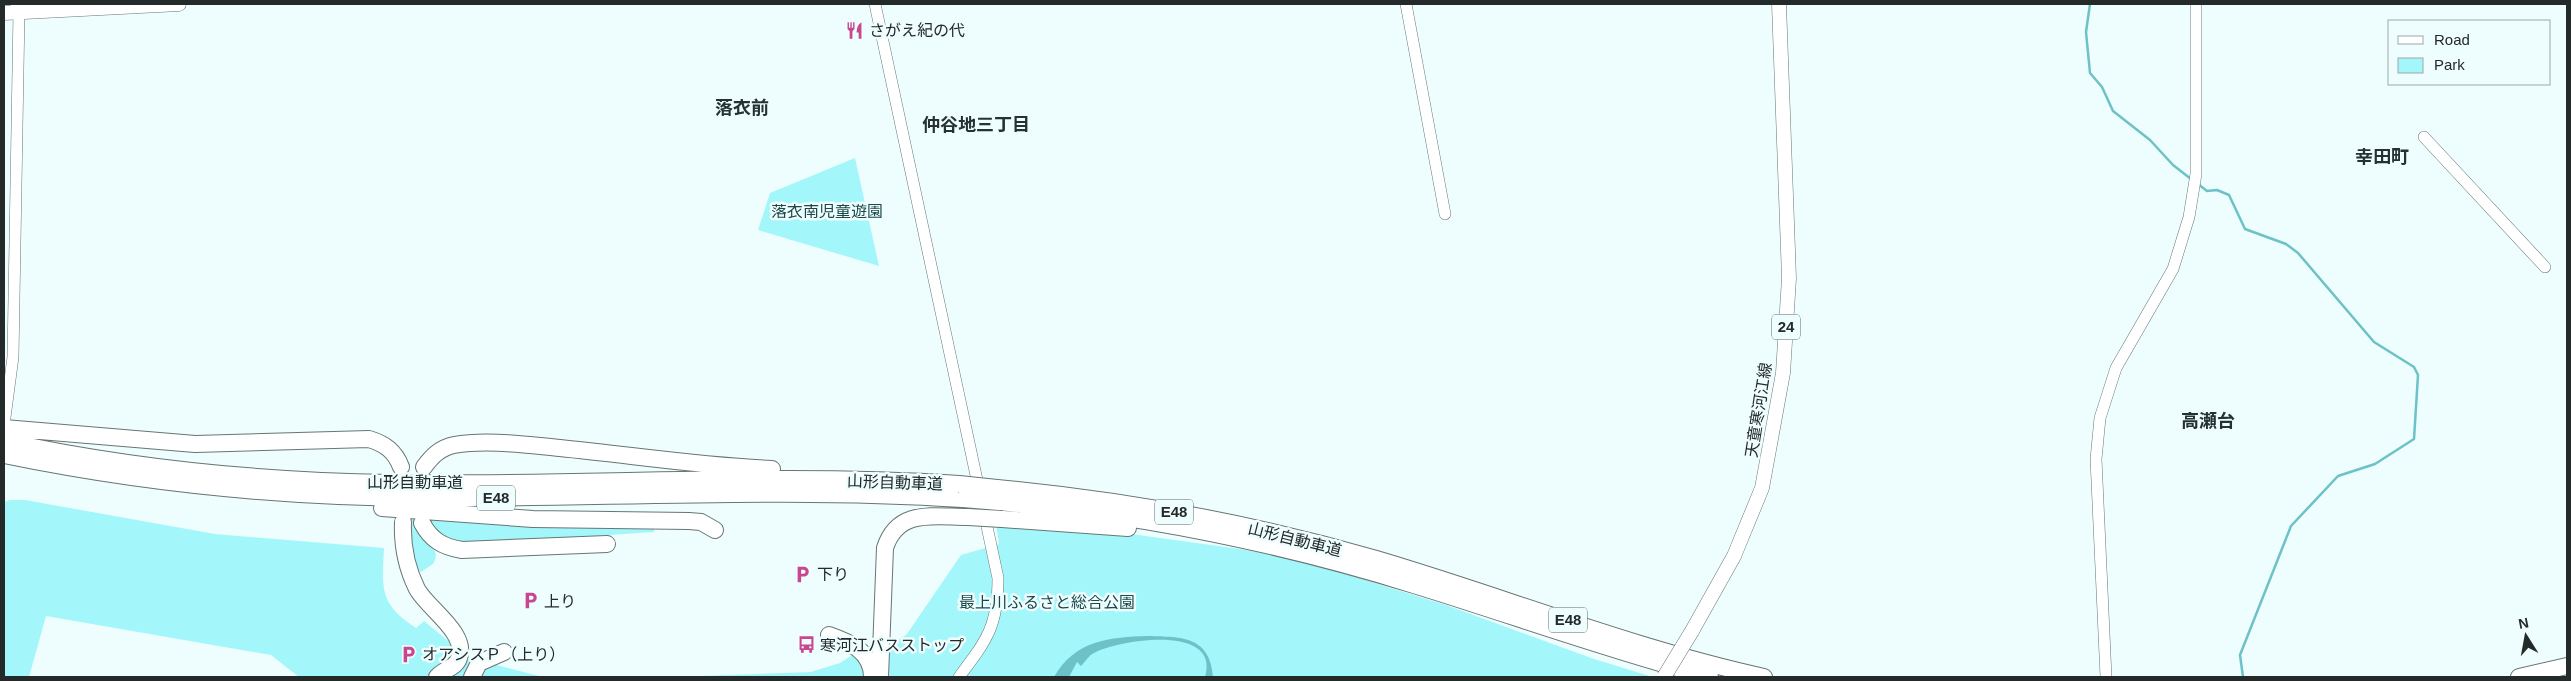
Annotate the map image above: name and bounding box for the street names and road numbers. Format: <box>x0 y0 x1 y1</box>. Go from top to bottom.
road number: 24 <box>1772 314 1800 340</box>
street label: 天童寒河江線 <box>1743 361 1774 459</box>
street label: 山形自動車道 <box>847 472 943 493</box>
street label: 山形自動車道 <box>367 474 463 491</box>
road number: E48 <box>477 486 515 510</box>
road number: E48 <box>1155 500 1193 524</box>
street label: 山形自動車道 <box>1246 520 1344 559</box>
road number: E48 <box>1549 608 1587 632</box>

